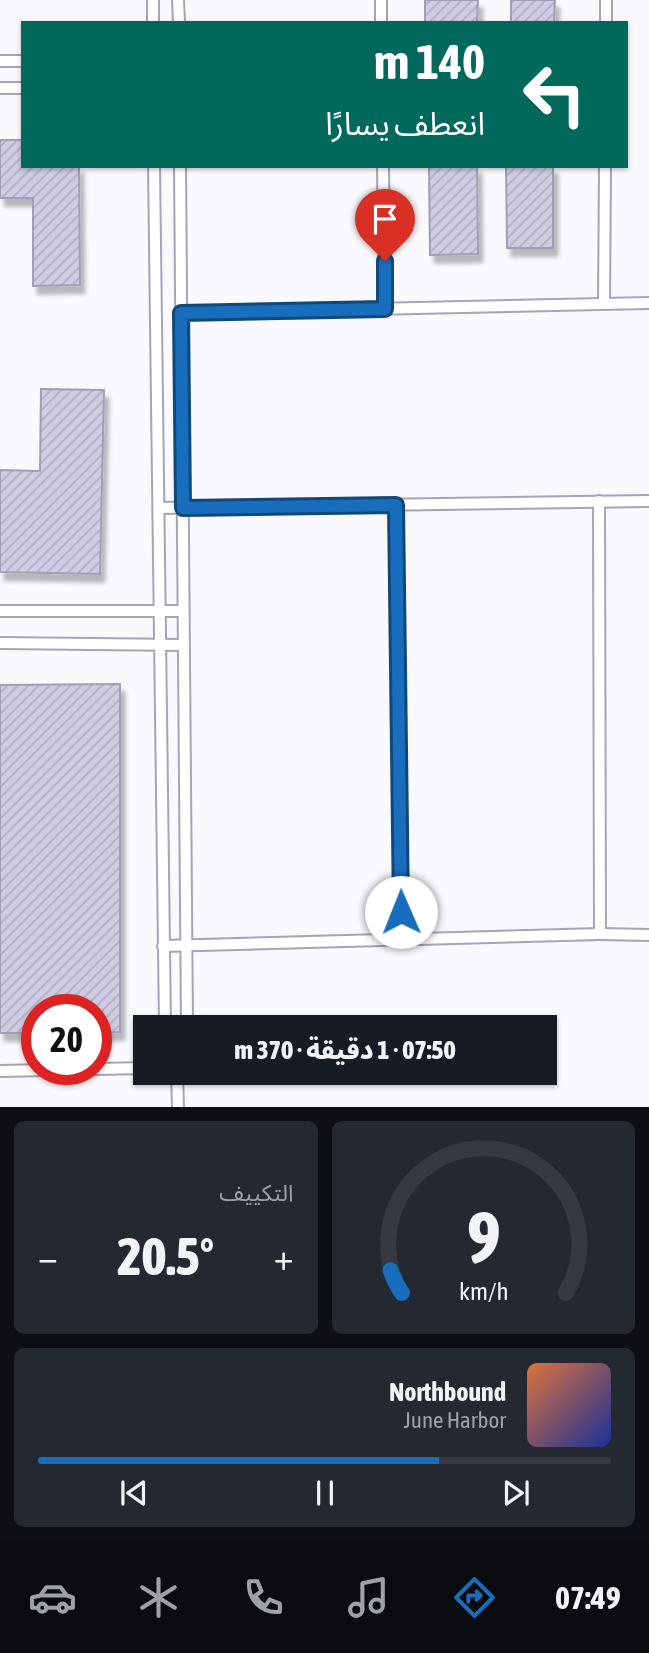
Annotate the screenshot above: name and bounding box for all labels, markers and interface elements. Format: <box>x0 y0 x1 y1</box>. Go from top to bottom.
text: 140 m <box>374 33 485 89</box>
icon: left <box>509 49 600 140</box>
text: انعطف يسارًا <box>325 105 485 142</box>
pin <box>355 189 415 261</box>
icon: arrive <box>366 200 404 238</box>
position arrow <box>364 875 438 949</box>
speed limit sign: 20 <box>21 994 112 1085</box>
text: 07:50 · 1 دقيقة · 370 m <box>234 1035 456 1065</box>
text: التكييف <box>219 1180 294 1206</box>
text: 9 <box>466 1196 500 1279</box>
text: 20.5° <box>117 1226 214 1286</box>
text: − <box>38 1235 58 1278</box>
text: + <box>274 1235 294 1278</box>
text: km/h <box>458 1277 508 1305</box>
text: Northbound <box>389 1377 506 1407</box>
text: June Harbor <box>403 1407 506 1433</box>
icon: previous <box>115 1474 153 1512</box>
icon: pause <box>306 1474 344 1512</box>
icon: next <box>497 1474 535 1512</box>
icon: car <box>28 1573 77 1622</box>
icon: climate <box>134 1573 183 1622</box>
icon: phone <box>239 1573 288 1622</box>
icon: music <box>344 1573 393 1622</box>
icon: directions <box>450 1573 499 1622</box>
text: 07:49 <box>555 1579 621 1616</box>

